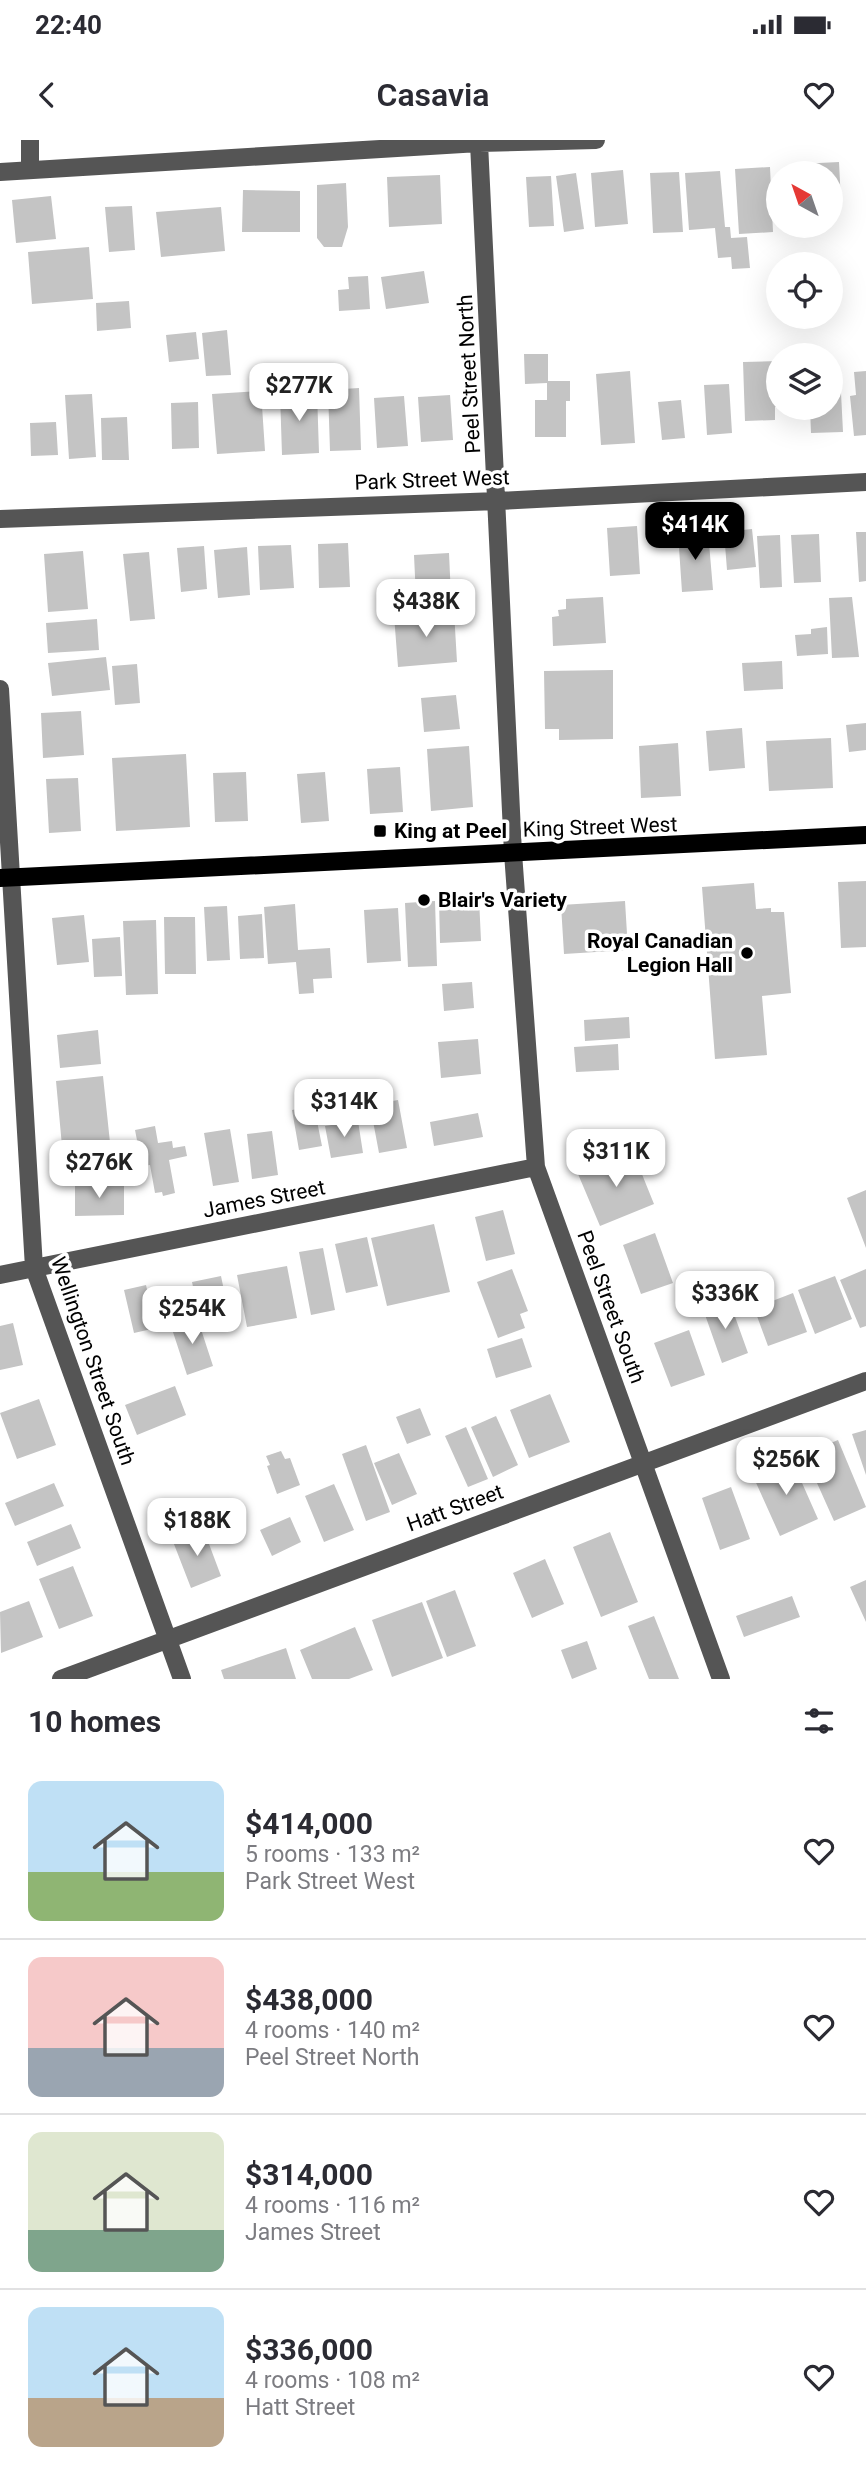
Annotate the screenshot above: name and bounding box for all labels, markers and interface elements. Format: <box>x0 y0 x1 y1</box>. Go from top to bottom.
text: 22:40 <box>35 10 102 40</box>
icon: back <box>28 76 66 114</box>
text: Casavia <box>376 76 490 114</box>
icon: heart <box>800 76 838 114</box>
north arrow <box>766 161 844 238</box>
map controls <box>766 161 843 420</box>
button: locate <box>766 252 843 329</box>
street label: Peel Street North <box>453 294 485 454</box>
button: layers <box>766 343 843 420</box>
pin: $277K <box>250 364 348 423</box>
text: $277K <box>265 372 333 399</box>
street label: Park Street West <box>354 465 510 495</box>
pin: $414K <box>646 502 744 562</box>
text: $414K <box>661 511 729 538</box>
pin: $438K <box>377 580 475 639</box>
text: $438K <box>392 588 460 615</box>
street label: King Street West <box>522 812 678 842</box>
place label: King at Peel <box>394 819 507 843</box>
marker: King at Peel <box>372 823 388 839</box>
place label: Blair's Variety <box>438 888 567 912</box>
marker: Blair's Variety <box>416 892 432 908</box>
place label: Royal Canadian Legion Hall <box>587 929 733 977</box>
marker: Royal Canadian Legion Hall <box>739 945 755 961</box>
pin: $314K <box>295 1080 393 1139</box>
text: $314K <box>310 1088 378 1115</box>
pin: $311K <box>567 1130 665 1189</box>
text: $311K <box>582 1138 650 1165</box>
pin: $276K <box>50 1140 148 1200</box>
text: $276K <box>65 1149 133 1176</box>
street label: James Street <box>201 1175 327 1223</box>
street label: Peel Street South <box>572 1227 650 1387</box>
street label: Wellington Street South <box>46 1254 140 1468</box>
pin: $336K <box>676 1272 774 1331</box>
text: $336K <box>691 1280 759 1307</box>
pin: $254K <box>143 1286 241 1346</box>
text: $254K <box>158 1295 226 1322</box>
pin: $256K <box>737 1438 835 1497</box>
text: $256K <box>752 1446 820 1473</box>
street label: Hatt Street <box>404 1479 507 1537</box>
pin: $188K <box>148 1498 246 1558</box>
text: $188K <box>163 1507 231 1534</box>
icon: filters <box>800 1702 838 1740</box>
text: 10 homes <box>28 1704 161 1739</box>
text: $414,000 <box>245 1806 373 1841</box>
icon: home <box>84 1809 168 1893</box>
icon: heart <box>800 1832 838 1870</box>
text: 5 rooms · 133 m² <box>245 1841 420 1868</box>
text: Park Street West <box>245 1868 415 1895</box>
text: $438,000 <box>245 1982 373 2017</box>
icon: home <box>84 1985 168 2069</box>
icon: heart <box>800 2008 838 2046</box>
text: 4 rooms · 140 m² <box>245 2017 420 2044</box>
text: Peel Street North <box>245 2044 420 2071</box>
text: $314,000 <box>245 2157 373 2192</box>
icon: home <box>84 2160 168 2244</box>
icon: heart <box>800 2183 838 2221</box>
text: 4 rooms · 116 m² <box>245 2192 420 2219</box>
text: James Street <box>245 2219 381 2246</box>
text: $336,000 <box>245 2332 373 2367</box>
icon: home <box>84 2335 168 2419</box>
icon: heart <box>800 2358 838 2396</box>
text: 4 rooms · 108 m² <box>245 2367 420 2394</box>
text: Hatt Street <box>245 2394 355 2421</box>

